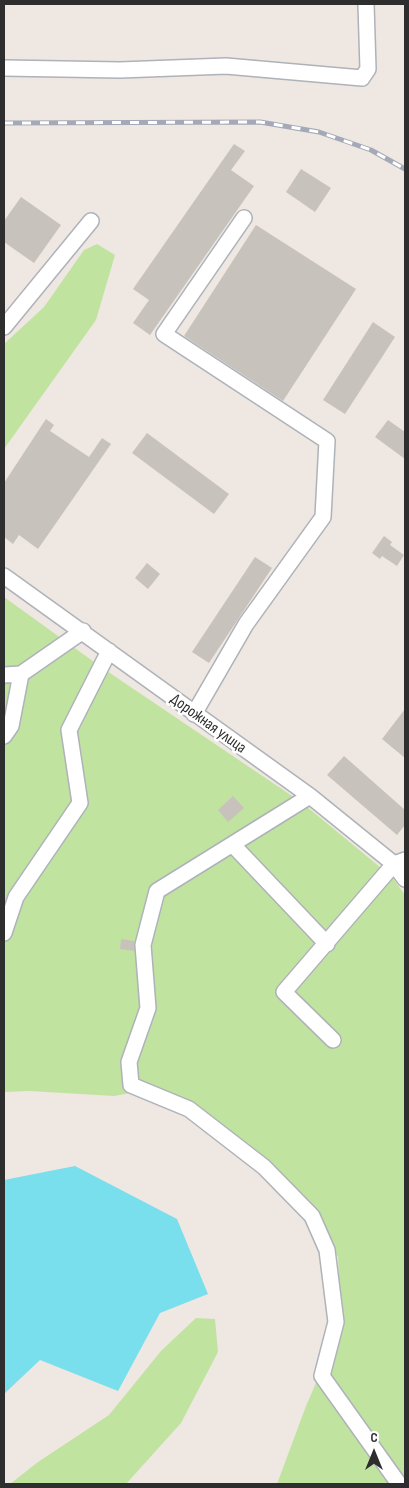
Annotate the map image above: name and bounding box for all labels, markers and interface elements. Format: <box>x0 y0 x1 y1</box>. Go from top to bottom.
street label: Дорожная улица <box>166 690 250 758</box>
north arrow <box>349 1428 399 1478</box>
text: С <box>370 1429 378 1446</box>

